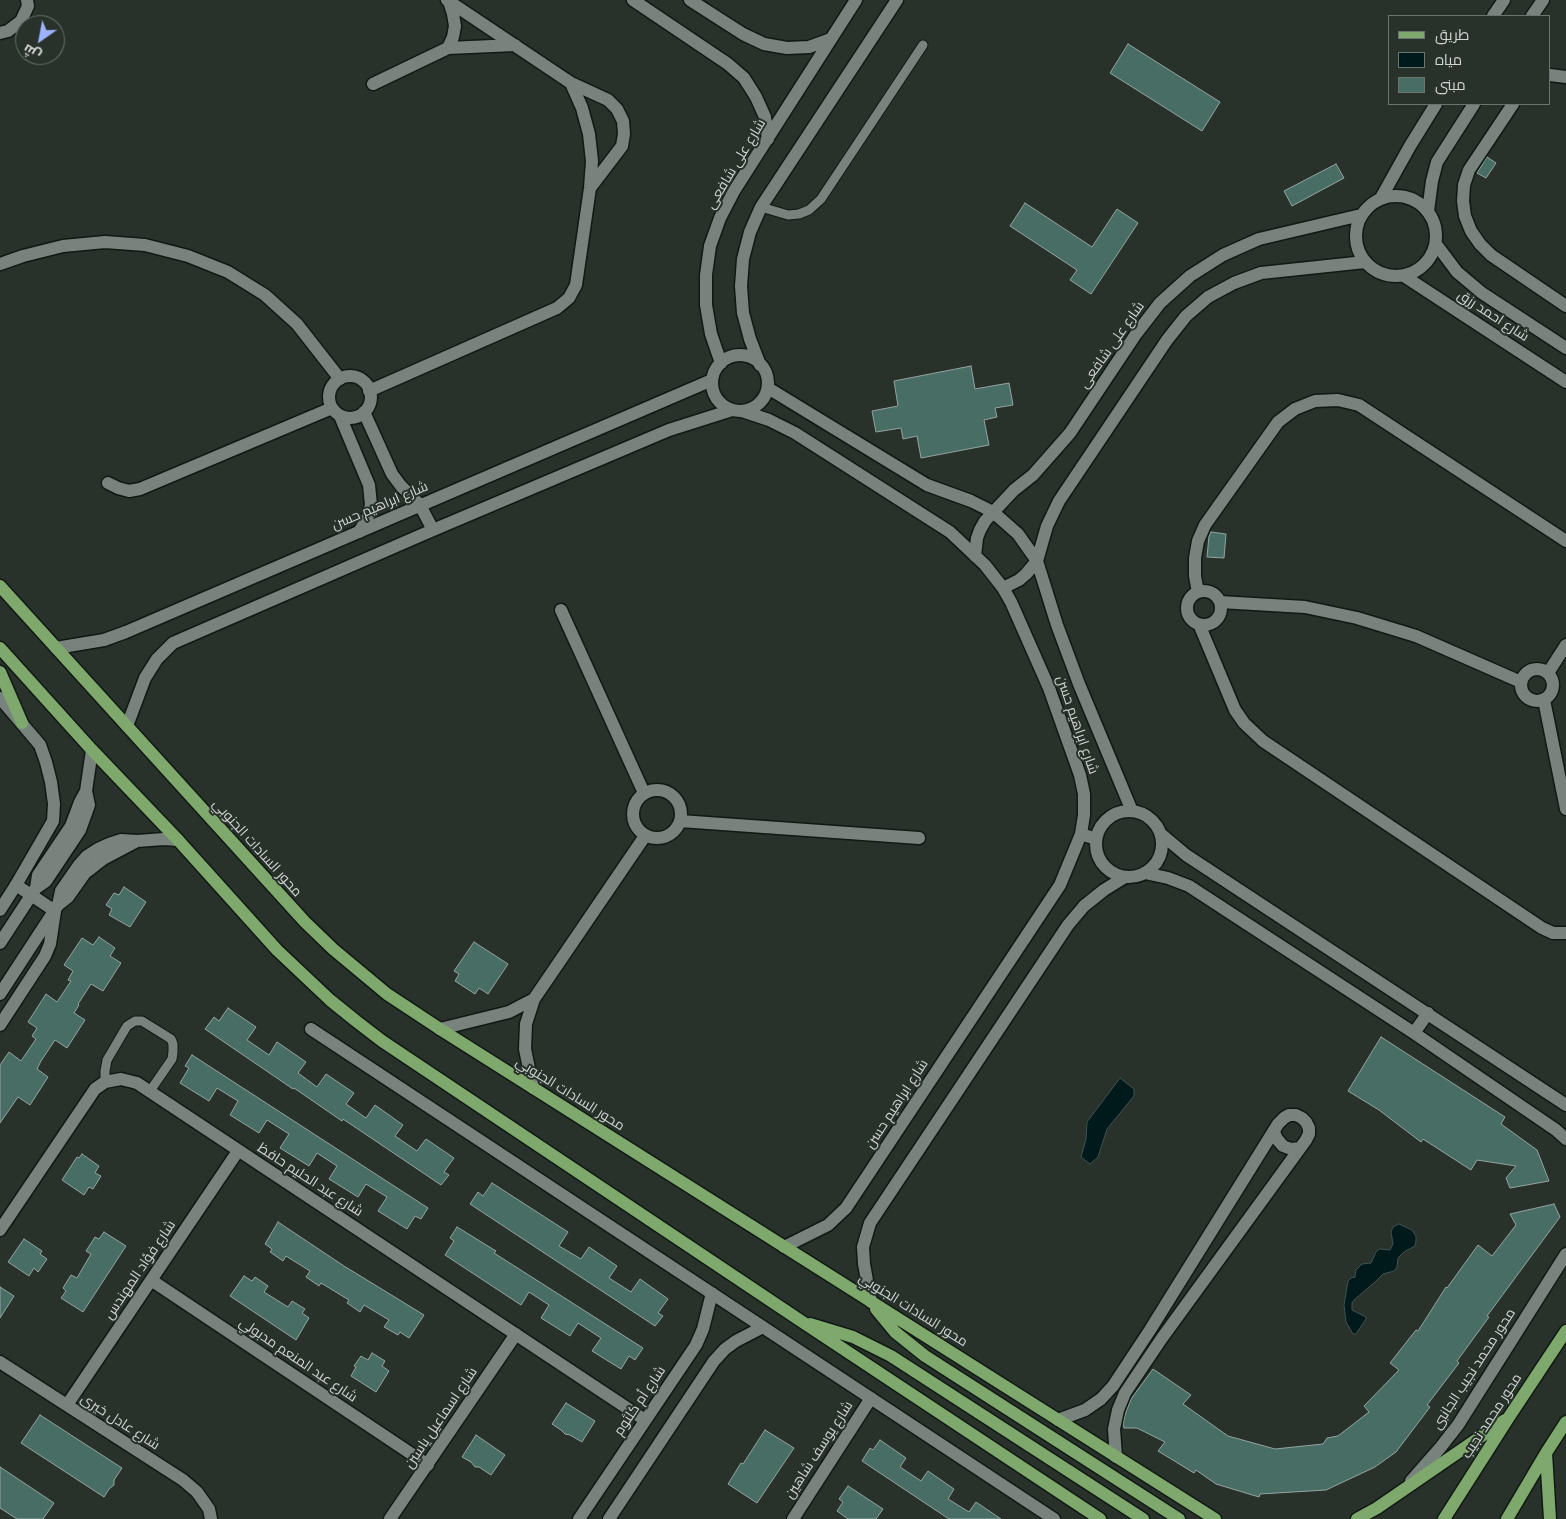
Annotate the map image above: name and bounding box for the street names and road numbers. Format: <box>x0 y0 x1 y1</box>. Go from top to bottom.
street label: شارع على شافعى <box>702 116 770 212</box>
street label: شارع احمد رزق <box>1454 287 1532 345</box>
street label: شارع على شافعى <box>1076 298 1148 392</box>
street label: شارع ابراهيم حسن <box>329 478 431 534</box>
street label: شارع ابراهيم حسن <box>1052 674 1102 776</box>
street label: محور السادات الجنوبي <box>209 796 305 900</box>
street label: محور السادات الجنوبي <box>512 1054 628 1134</box>
street label: شارع ابراهيم حسن <box>862 1056 932 1152</box>
street label: شارع عبد الحليم حافظ <box>254 1140 366 1220</box>
street label: شارع فؤاد المهندس <box>101 1217 179 1323</box>
street label: محور السادات الجنوبي <box>855 1270 971 1350</box>
street label: محور محمد نجيب الجانبى <box>1429 1305 1519 1433</box>
street label: شارع عبد المنعم مدبولي <box>236 1314 360 1406</box>
street label: شارع أم كلثوم <box>611 1363 669 1439</box>
street label: شارع اسماعيل ياسين <box>401 1364 481 1472</box>
street label: محور محمد نجيب <box>1458 1370 1526 1462</box>
street label: شارع عادل خيرى <box>77 1390 163 1454</box>
street label: شارع يوسف شاهين <box>781 1398 857 1502</box>

